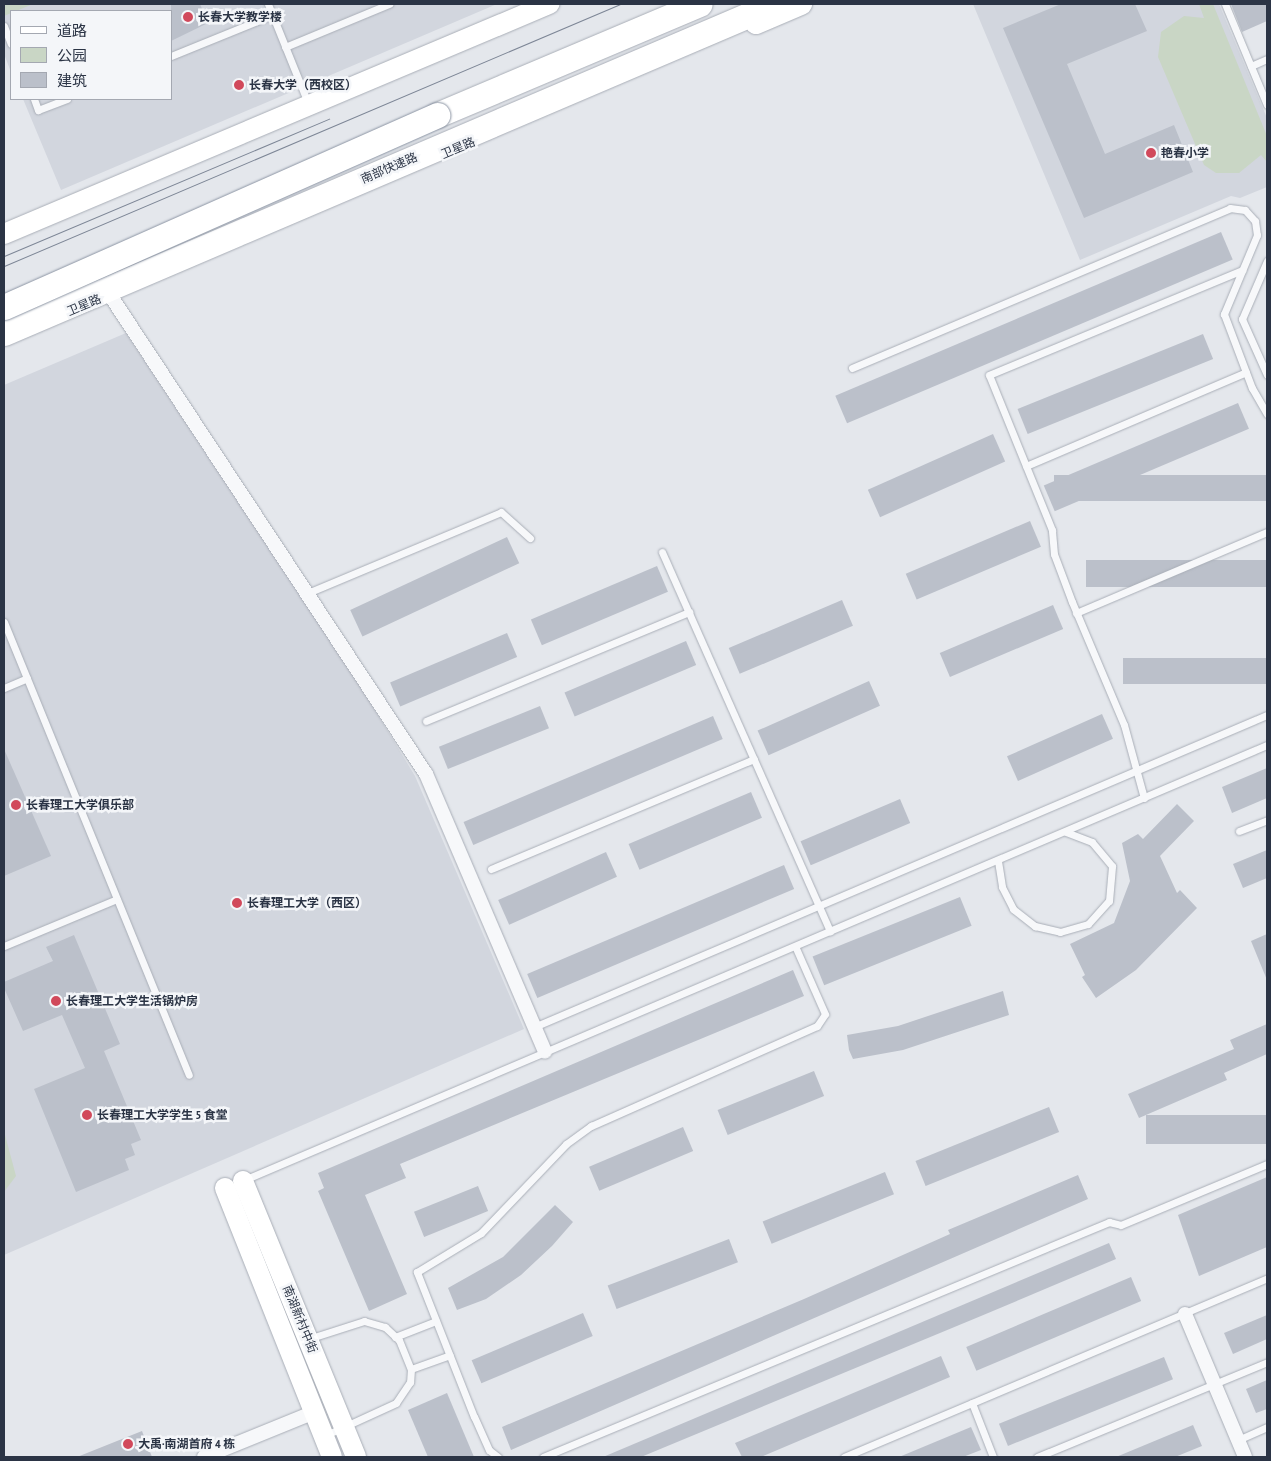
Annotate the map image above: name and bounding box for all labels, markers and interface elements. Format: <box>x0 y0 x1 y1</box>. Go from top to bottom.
legend <box>10 10 172 100</box>
place label: 长春大学教学楼 <box>198 10 282 24</box>
marker: 长春大学教学楼 <box>182 11 194 23</box>
text: 道路 <box>57 21 87 40</box>
text: 公园 <box>57 46 87 65</box>
text: 建筑 <box>57 71 87 90</box>
place label: 长春大学（西校区） <box>249 78 357 92</box>
marker: 长春大学（西校区） <box>233 79 245 91</box>
street label: 卫星路 <box>439 134 477 162</box>
place label: 艳春小学 <box>1161 146 1209 160</box>
marker: 艳春小学 <box>1145 147 1157 159</box>
street label: 南部快速路 <box>359 150 419 186</box>
street label: 卫星路 <box>65 291 103 319</box>
place label: 长春理工大学俱乐部 <box>26 798 134 812</box>
marker: 长春理工大学俱乐部 <box>10 799 22 811</box>
place label: 长春理工大学（西区） <box>247 896 367 910</box>
marker: 长春理工大学（西区） <box>231 897 243 909</box>
place label: 长春理工大学生活锅炉房 <box>66 994 198 1008</box>
marker: 长春理工大学生活锅炉房 <box>50 995 62 1007</box>
place label: 长春理工大学学生 5 食堂 <box>97 1108 228 1122</box>
marker: 长春理工大学学生 5 食堂 <box>81 1109 93 1121</box>
street label: 南湖新村中街 <box>280 1283 320 1355</box>
place label: 大禹·南湖首府 4 栋 <box>138 1437 235 1451</box>
marker: 大禹·南湖首府 4 栋 <box>122 1438 134 1450</box>

